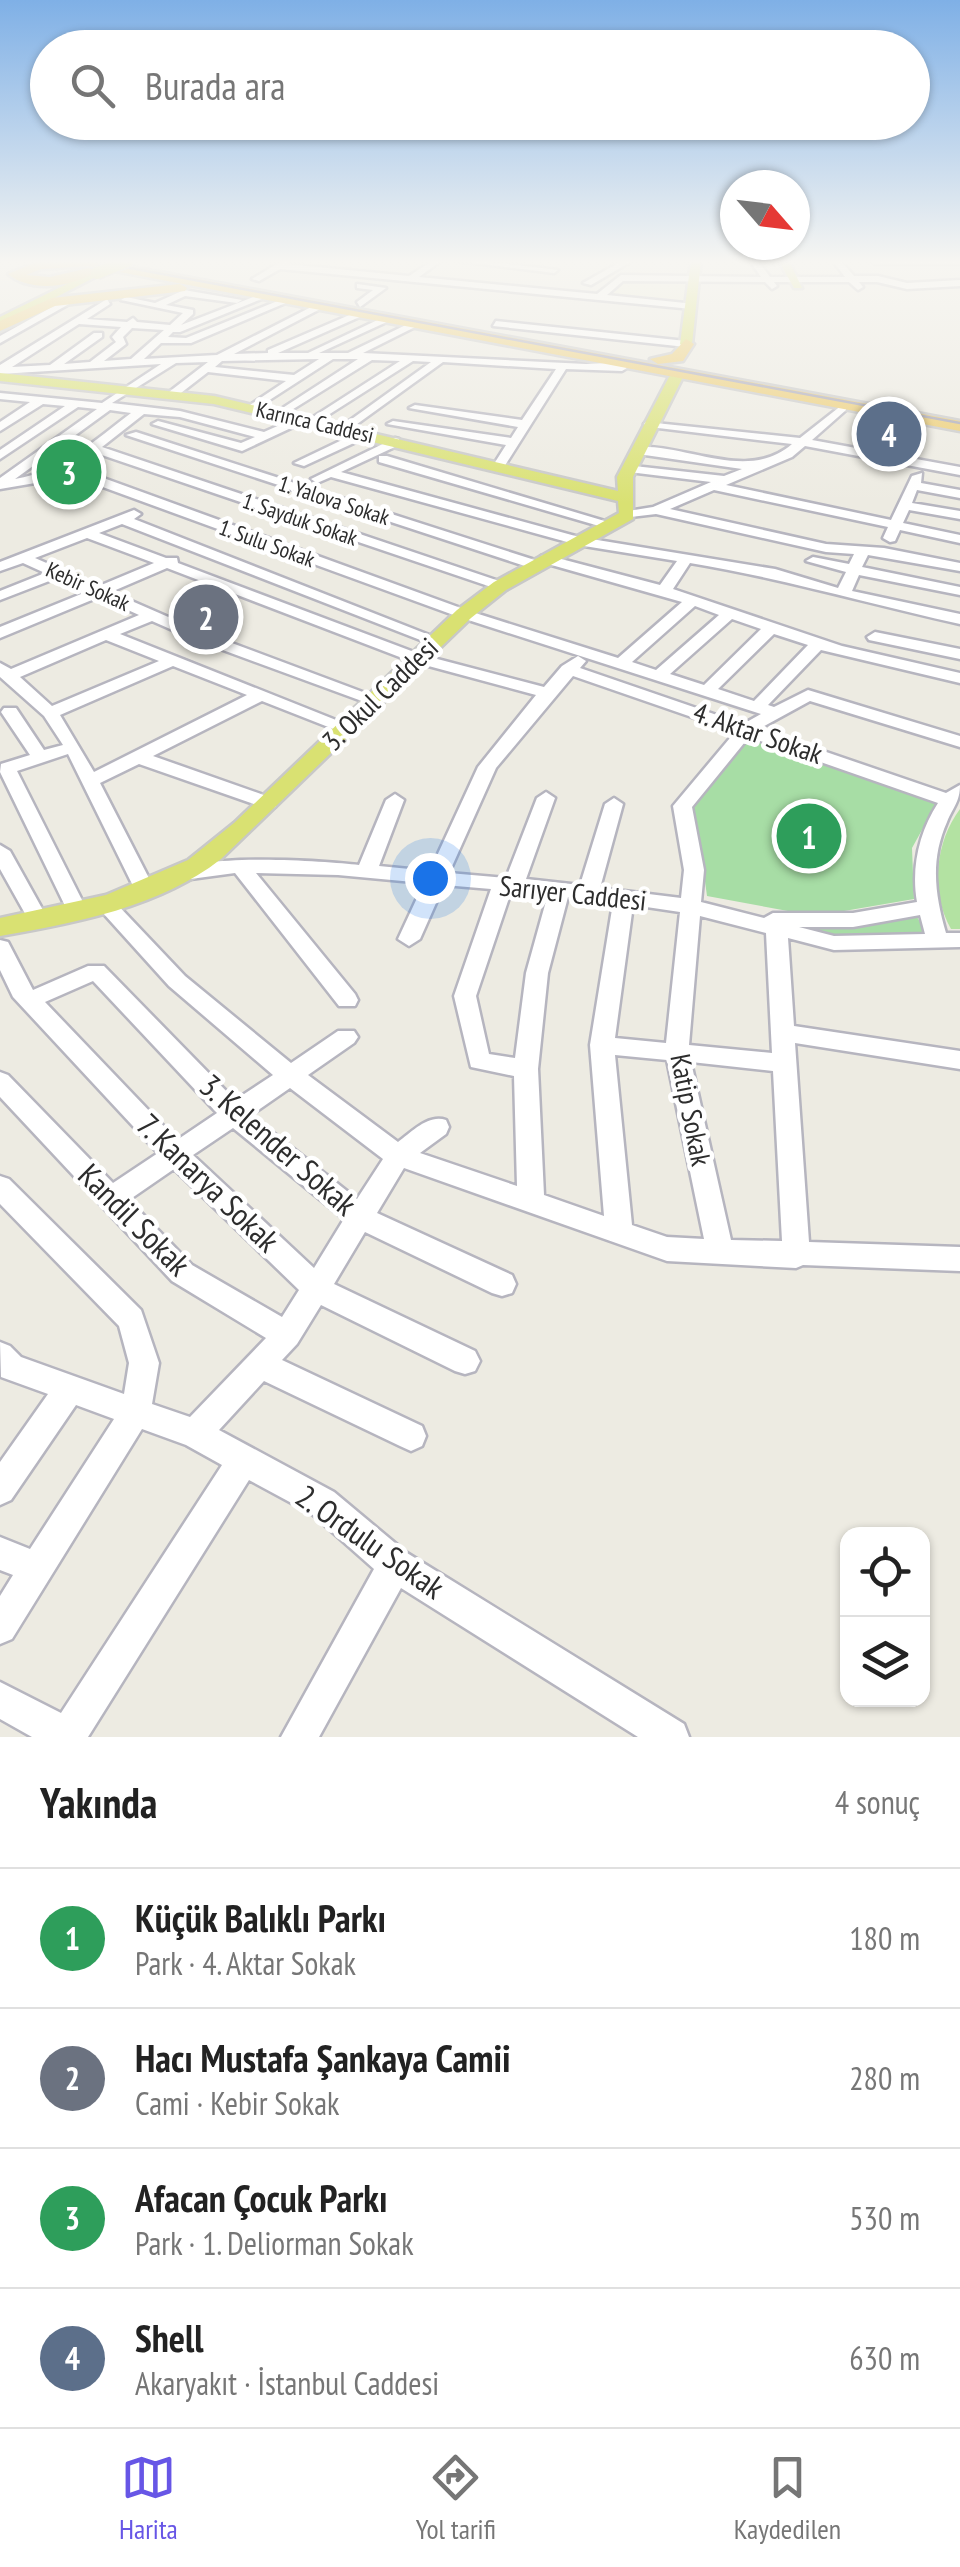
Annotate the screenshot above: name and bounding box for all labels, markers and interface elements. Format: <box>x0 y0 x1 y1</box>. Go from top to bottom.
search box <box>30 30 930 140</box>
icon: search <box>65 58 120 113</box>
text: Burada ara <box>145 61 286 110</box>
north arrow <box>720 170 810 260</box>
street label: Karınca Caddesi <box>253 395 377 449</box>
pin: 4 <box>856 396 922 472</box>
pin: 3 <box>36 434 102 510</box>
street label: 1. Yalova Sokak <box>275 469 394 531</box>
street label: 1. Sayduk Sokak <box>239 486 362 552</box>
street label: 1. Sulu Sokak <box>215 513 319 573</box>
street label: Kebir Sokak <box>42 555 135 617</box>
pin: 2 <box>174 580 238 654</box>
street label: 3. Okul Caddesi <box>314 629 446 758</box>
street label: 4. Aktar Sokak <box>689 693 828 772</box>
pin: 1 <box>776 798 842 874</box>
your location <box>405 853 456 904</box>
street label: Sarıyer Caddesi <box>498 866 648 919</box>
street label: Katip Sokak <box>663 1051 720 1169</box>
street label: 3. Kelender Sokak <box>191 1064 366 1224</box>
street label: 7. Kanarya Sokak <box>129 1104 289 1261</box>
street label: Kandil Sokak <box>70 1154 200 1285</box>
street label: 2. Ordulu Sokak <box>288 1475 454 1608</box>
map controls <box>840 1527 930 1707</box>
button: locate <box>840 1527 930 1617</box>
button: layers <box>840 1617 930 1707</box>
text: Yakında <box>40 1775 157 1830</box>
text: 4 sonuç <box>835 1781 920 1823</box>
text: Küçük Balıklı Parkı <box>135 1893 386 1942</box>
text: 1 <box>65 1917 80 1959</box>
text: 180 m <box>849 1917 920 1959</box>
text: Park · 4. Aktar Sokak <box>135 1942 356 1984</box>
text: Hacı Mustafa Şankaya Camii <box>135 2033 511 2082</box>
text: 2 <box>65 2057 80 2099</box>
text: 280 m <box>849 2057 920 2099</box>
text: Cami · Kebir Sokak <box>135 2082 339 2124</box>
text: Afacan Çocuk Parkı <box>135 2173 387 2222</box>
text: 3 <box>65 2197 80 2239</box>
text: 530 m <box>849 2197 920 2239</box>
text: Park · 1. Deliorman Sokak <box>135 2222 414 2264</box>
text: Shell <box>135 2313 203 2362</box>
text: 4 <box>65 2337 80 2379</box>
text: 630 m <box>849 2337 920 2379</box>
text: Akaryakıt · İstanbul Caddesi <box>135 2362 439 2404</box>
tab: Harita <box>119 2450 178 2547</box>
tab: Yol tarifi <box>416 2450 496 2547</box>
tab: Kaydedilen <box>734 2450 841 2547</box>

